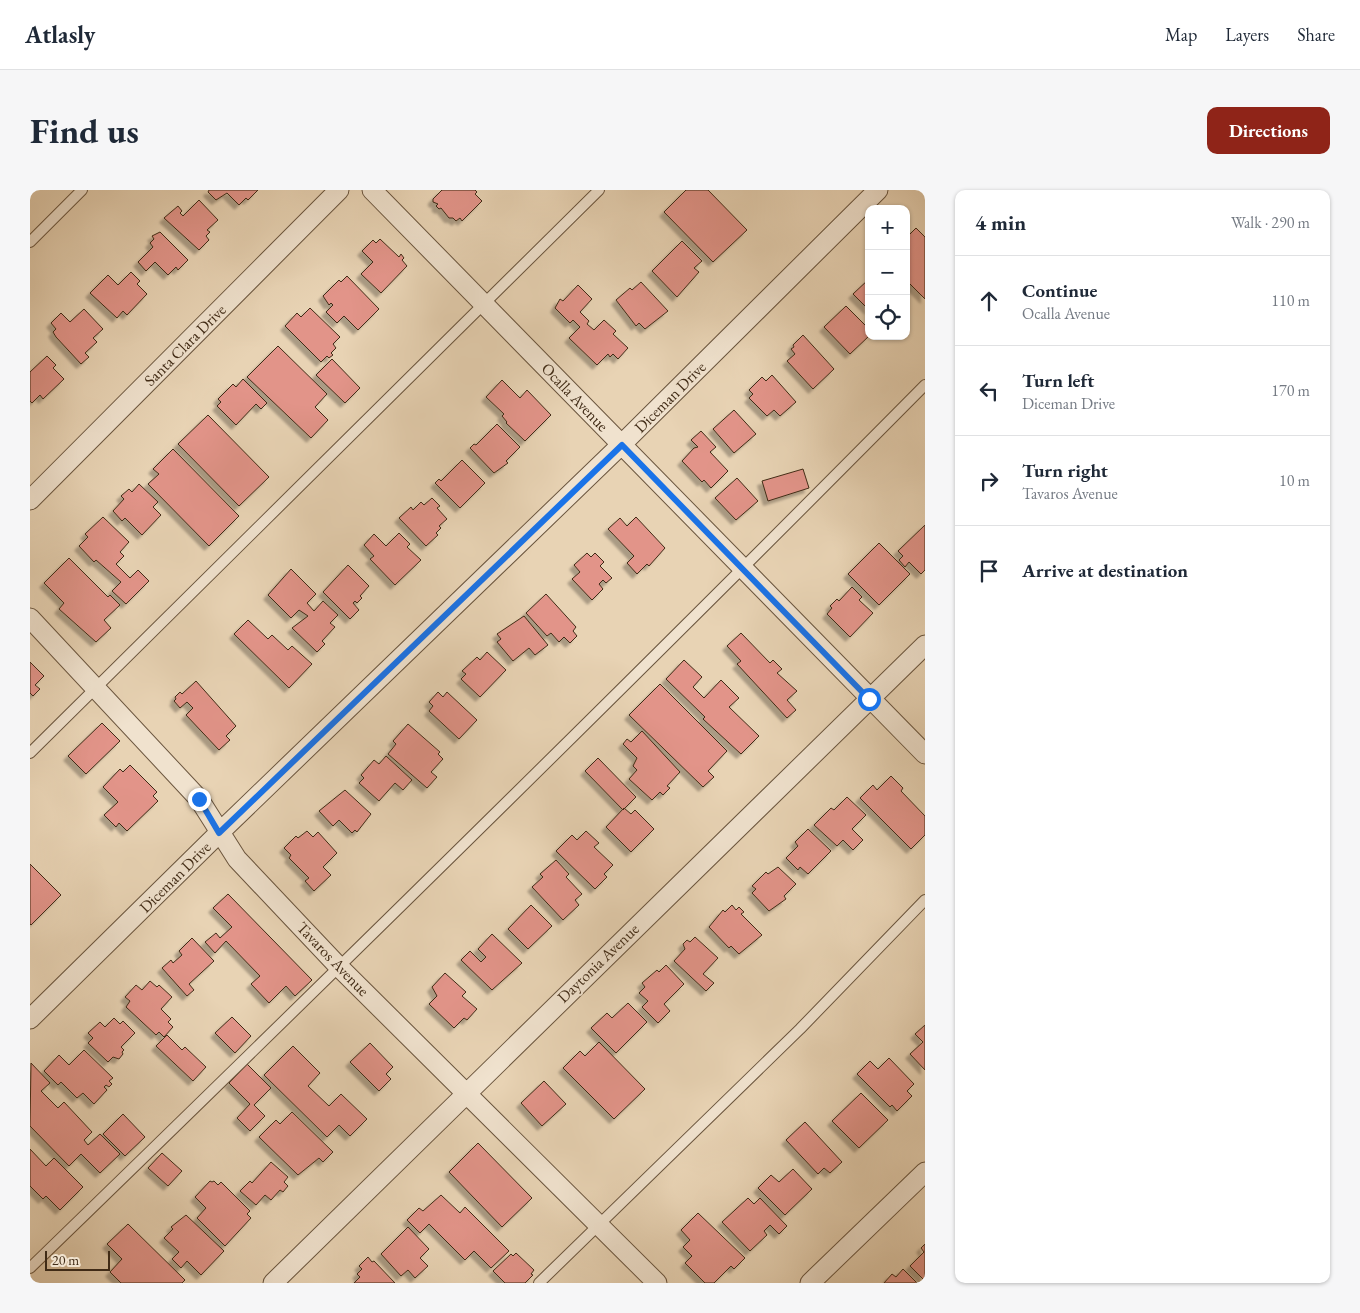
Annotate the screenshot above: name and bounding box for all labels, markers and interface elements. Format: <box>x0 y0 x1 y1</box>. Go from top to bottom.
text: Atlasly <box>25 19 95 50</box>
text: Map <box>1165 23 1197 46</box>
text: Layers <box>1225 23 1269 46</box>
text: Share <box>1297 23 1335 46</box>
button: Directions <box>1207 107 1330 154</box>
text: Find us <box>30 108 139 153</box>
map controls <box>865 205 910 340</box>
button: + <box>865 205 910 250</box>
text: 4 min <box>975 209 1026 236</box>
text: Walk · 290 m <box>1231 212 1310 233</box>
button: − <box>865 250 910 295</box>
text: Continue <box>1022 278 1097 303</box>
icon: ahead <box>975 287 1003 315</box>
text: 110 m <box>1271 290 1310 311</box>
button: locate <box>865 295 910 340</box>
street label: Santa Clara Drive <box>140 300 230 390</box>
text: Ocalla Avenue <box>1022 303 1110 324</box>
street label: Diceman Drive <box>630 357 710 437</box>
street label: Ocalla Avenue <box>537 358 613 436</box>
text: Turn left <box>1022 368 1094 393</box>
icon: left <box>975 377 1003 405</box>
text: 170 m <box>1271 380 1310 401</box>
text: Diceman Drive <box>1022 393 1115 414</box>
text: Turn right <box>1022 458 1108 483</box>
icon: right <box>975 467 1003 495</box>
text: 10 m <box>1279 470 1310 491</box>
text: Tavaros Avenue <box>1022 483 1118 504</box>
icon: arrive <box>975 557 1003 585</box>
text: Arrive at destination <box>1022 558 1188 583</box>
route start <box>858 688 881 711</box>
route end <box>188 788 211 811</box>
street label: Diceman Drive <box>135 837 215 917</box>
street label: Tavaros Avenue <box>292 917 374 1001</box>
street label: Daytonia Avenue <box>553 919 643 1007</box>
scale bar <box>45 1248 110 1271</box>
text: 20 m <box>52 1251 79 1269</box>

